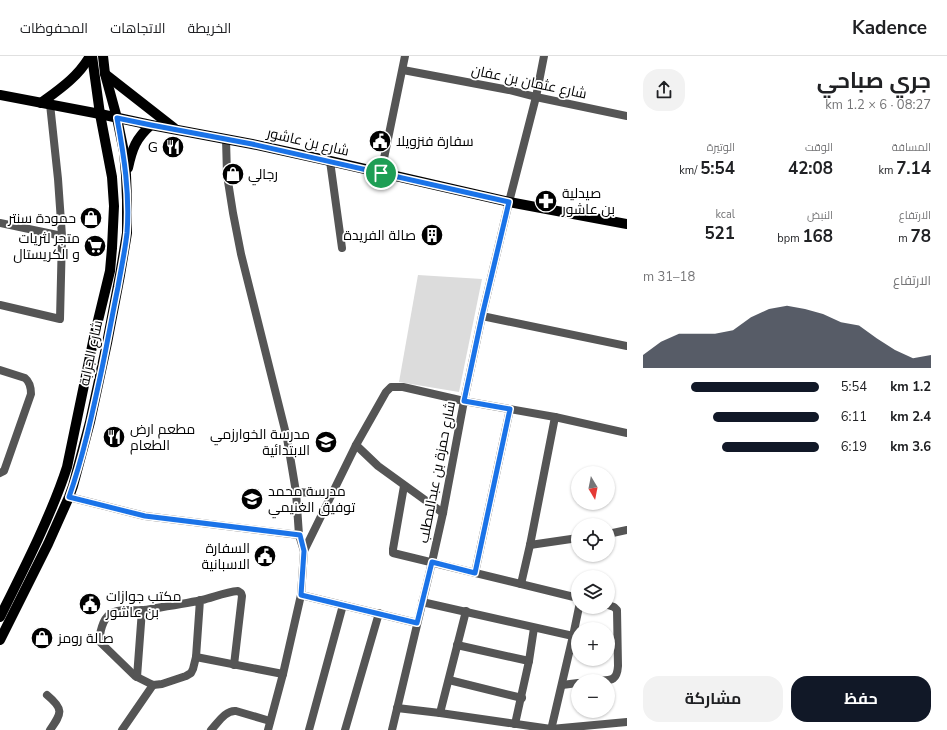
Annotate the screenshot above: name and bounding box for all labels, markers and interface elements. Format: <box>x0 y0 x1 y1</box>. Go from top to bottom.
text: Kadence <box>852 15 927 41</box>
text: المحفوظات <box>20 19 88 38</box>
text: الاتجاهات <box>110 19 166 38</box>
text: الخريطة <box>188 19 231 38</box>
street label: شارع عثمان بن عفان <box>470 60 588 104</box>
text: جري صباحي <box>817 66 931 96</box>
button: share <box>643 69 685 111</box>
text: 08:27 · 6 × 1.2 km <box>825 96 931 114</box>
street label: شارع بن عاشور <box>264 123 351 161</box>
public building icon: سفارة فنزويلا <box>367 128 393 154</box>
place label: سفارة فنزويلا <box>396 132 474 151</box>
restaurant icon: G <box>160 134 186 160</box>
place label: G <box>148 138 158 157</box>
text: الوتيرة <box>707 140 735 155</box>
text: الوقت <box>805 140 833 155</box>
text: المسافة <box>892 140 931 155</box>
pin <box>364 156 398 190</box>
text: 5:54 <box>700 157 735 180</box>
text: 42:08 <box>788 157 833 180</box>
text: 7.14 <box>896 157 931 180</box>
shop icon: رجالي <box>220 161 246 187</box>
icon: arrive <box>370 162 392 184</box>
text: /km <box>679 163 700 178</box>
text: km <box>878 163 896 178</box>
place label: رجالي <box>248 165 278 186</box>
place label: صيدلية بن عاشور <box>561 184 615 219</box>
pharmacy icon: صيدلية بن عاشور <box>533 188 559 214</box>
shop icon: حمودة سنتر <box>78 205 104 231</box>
text: kcal <box>716 207 735 222</box>
text: النبض <box>807 208 833 223</box>
text: الارتفاع <box>899 208 931 223</box>
place label: حمودة سنتر <box>7 209 76 228</box>
building icon: صالة الفريدة <box>419 222 445 248</box>
text: 521 <box>704 222 735 245</box>
text: 168 <box>802 225 833 248</box>
text: 78 <box>911 225 931 248</box>
place label: صالة الفريدة <box>344 226 416 245</box>
place label: متجر لثريات و الكريستال <box>13 229 80 264</box>
text: bpm <box>777 231 802 246</box>
text: m <box>898 231 911 246</box>
supermarket icon: متجر لثريات و الكريستال <box>82 233 108 259</box>
text: 18–31 m <box>643 268 695 286</box>
text: الارتفاع <box>893 272 931 290</box>
street label: شارع الجرابة <box>75 318 107 388</box>
text: 5:54 <box>841 378 867 396</box>
text: 1.2 km <box>890 378 931 396</box>
street label: شارع حمزة بن عبدالمطلب <box>414 399 460 545</box>
text: 6:11 <box>841 408 867 426</box>
text: 2.4 km <box>890 408 931 426</box>
place label: مطعم ارض الطعام <box>130 420 195 455</box>
restaurant icon: مطعم ارض الطعام <box>101 424 127 450</box>
place label: مدرسة الخوارزمي الابتدائية <box>210 425 310 460</box>
school or university icon: مدرسة الخوارزمي الابتدائية <box>313 429 339 455</box>
text: 6:19 <box>841 438 867 456</box>
text: 3.6 km <box>890 438 931 456</box>
north arrow <box>571 466 615 510</box>
map controls <box>571 466 615 718</box>
place label: مدرسة محمد توفيق الغنيمي <box>268 482 355 519</box>
school or university icon: مدرسة محمد توفيق الغنيمي <box>239 486 265 512</box>
button: locate <box>571 518 615 562</box>
place label: السفارة الاسبانية <box>201 539 250 574</box>
public building icon: السفارة الاسبانية <box>252 543 278 569</box>
button: layers <box>571 570 615 614</box>
place label: مكتب جوازات بن عاشور <box>105 587 182 622</box>
public building icon: مكتب جوازات بن عاشور <box>77 591 103 617</box>
button: + <box>571 622 615 666</box>
shop icon: صالة رومز <box>29 625 55 651</box>
place label: صالة رومز <box>57 629 114 648</box>
button: − <box>571 674 615 718</box>
button: مشاركة <box>643 676 783 722</box>
button: حفظ <box>791 676 931 722</box>

